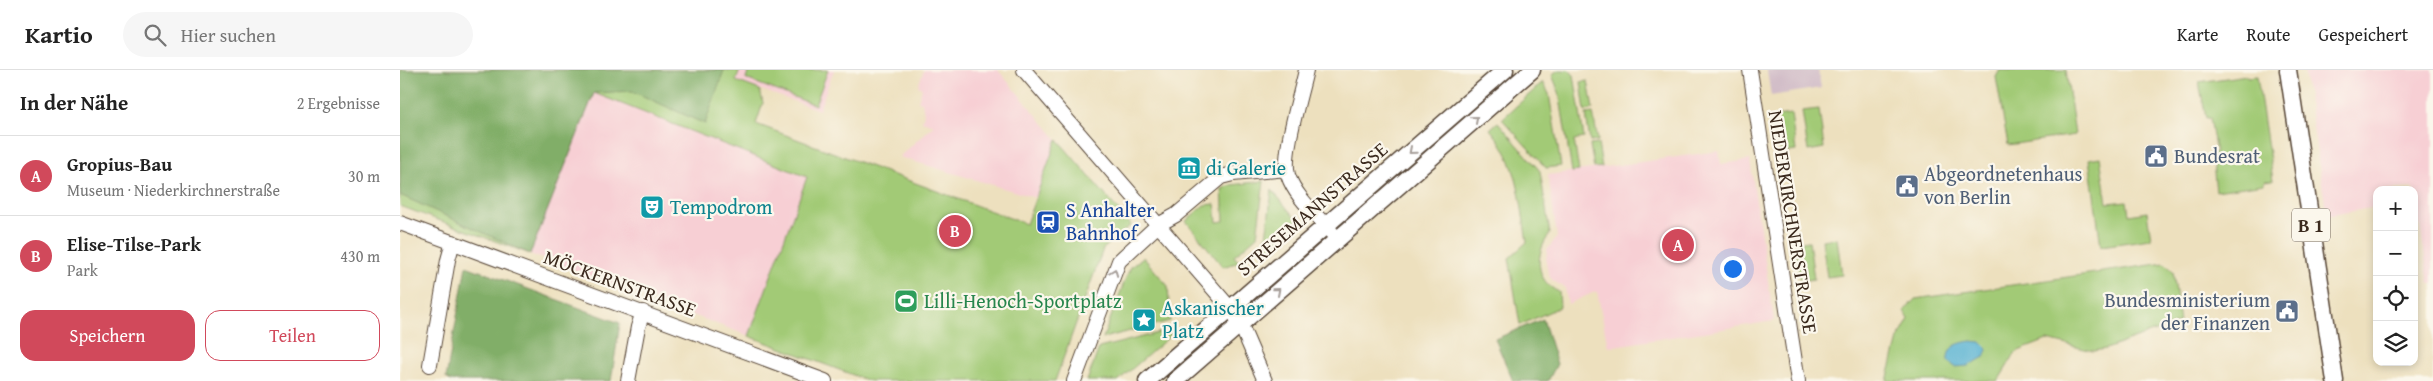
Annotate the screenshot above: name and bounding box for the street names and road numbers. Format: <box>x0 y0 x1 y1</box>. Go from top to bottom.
street label: NIEDERKIRCHNERSTRASSE <box>1762 108 1825 336</box>
street label: STRESEMANNSTRASSE <box>1230 135 1393 282</box>
road number: B 1 <box>2292 208 2330 242</box>
street label: MÖCKERNSTRASSE <box>540 242 700 324</box>

